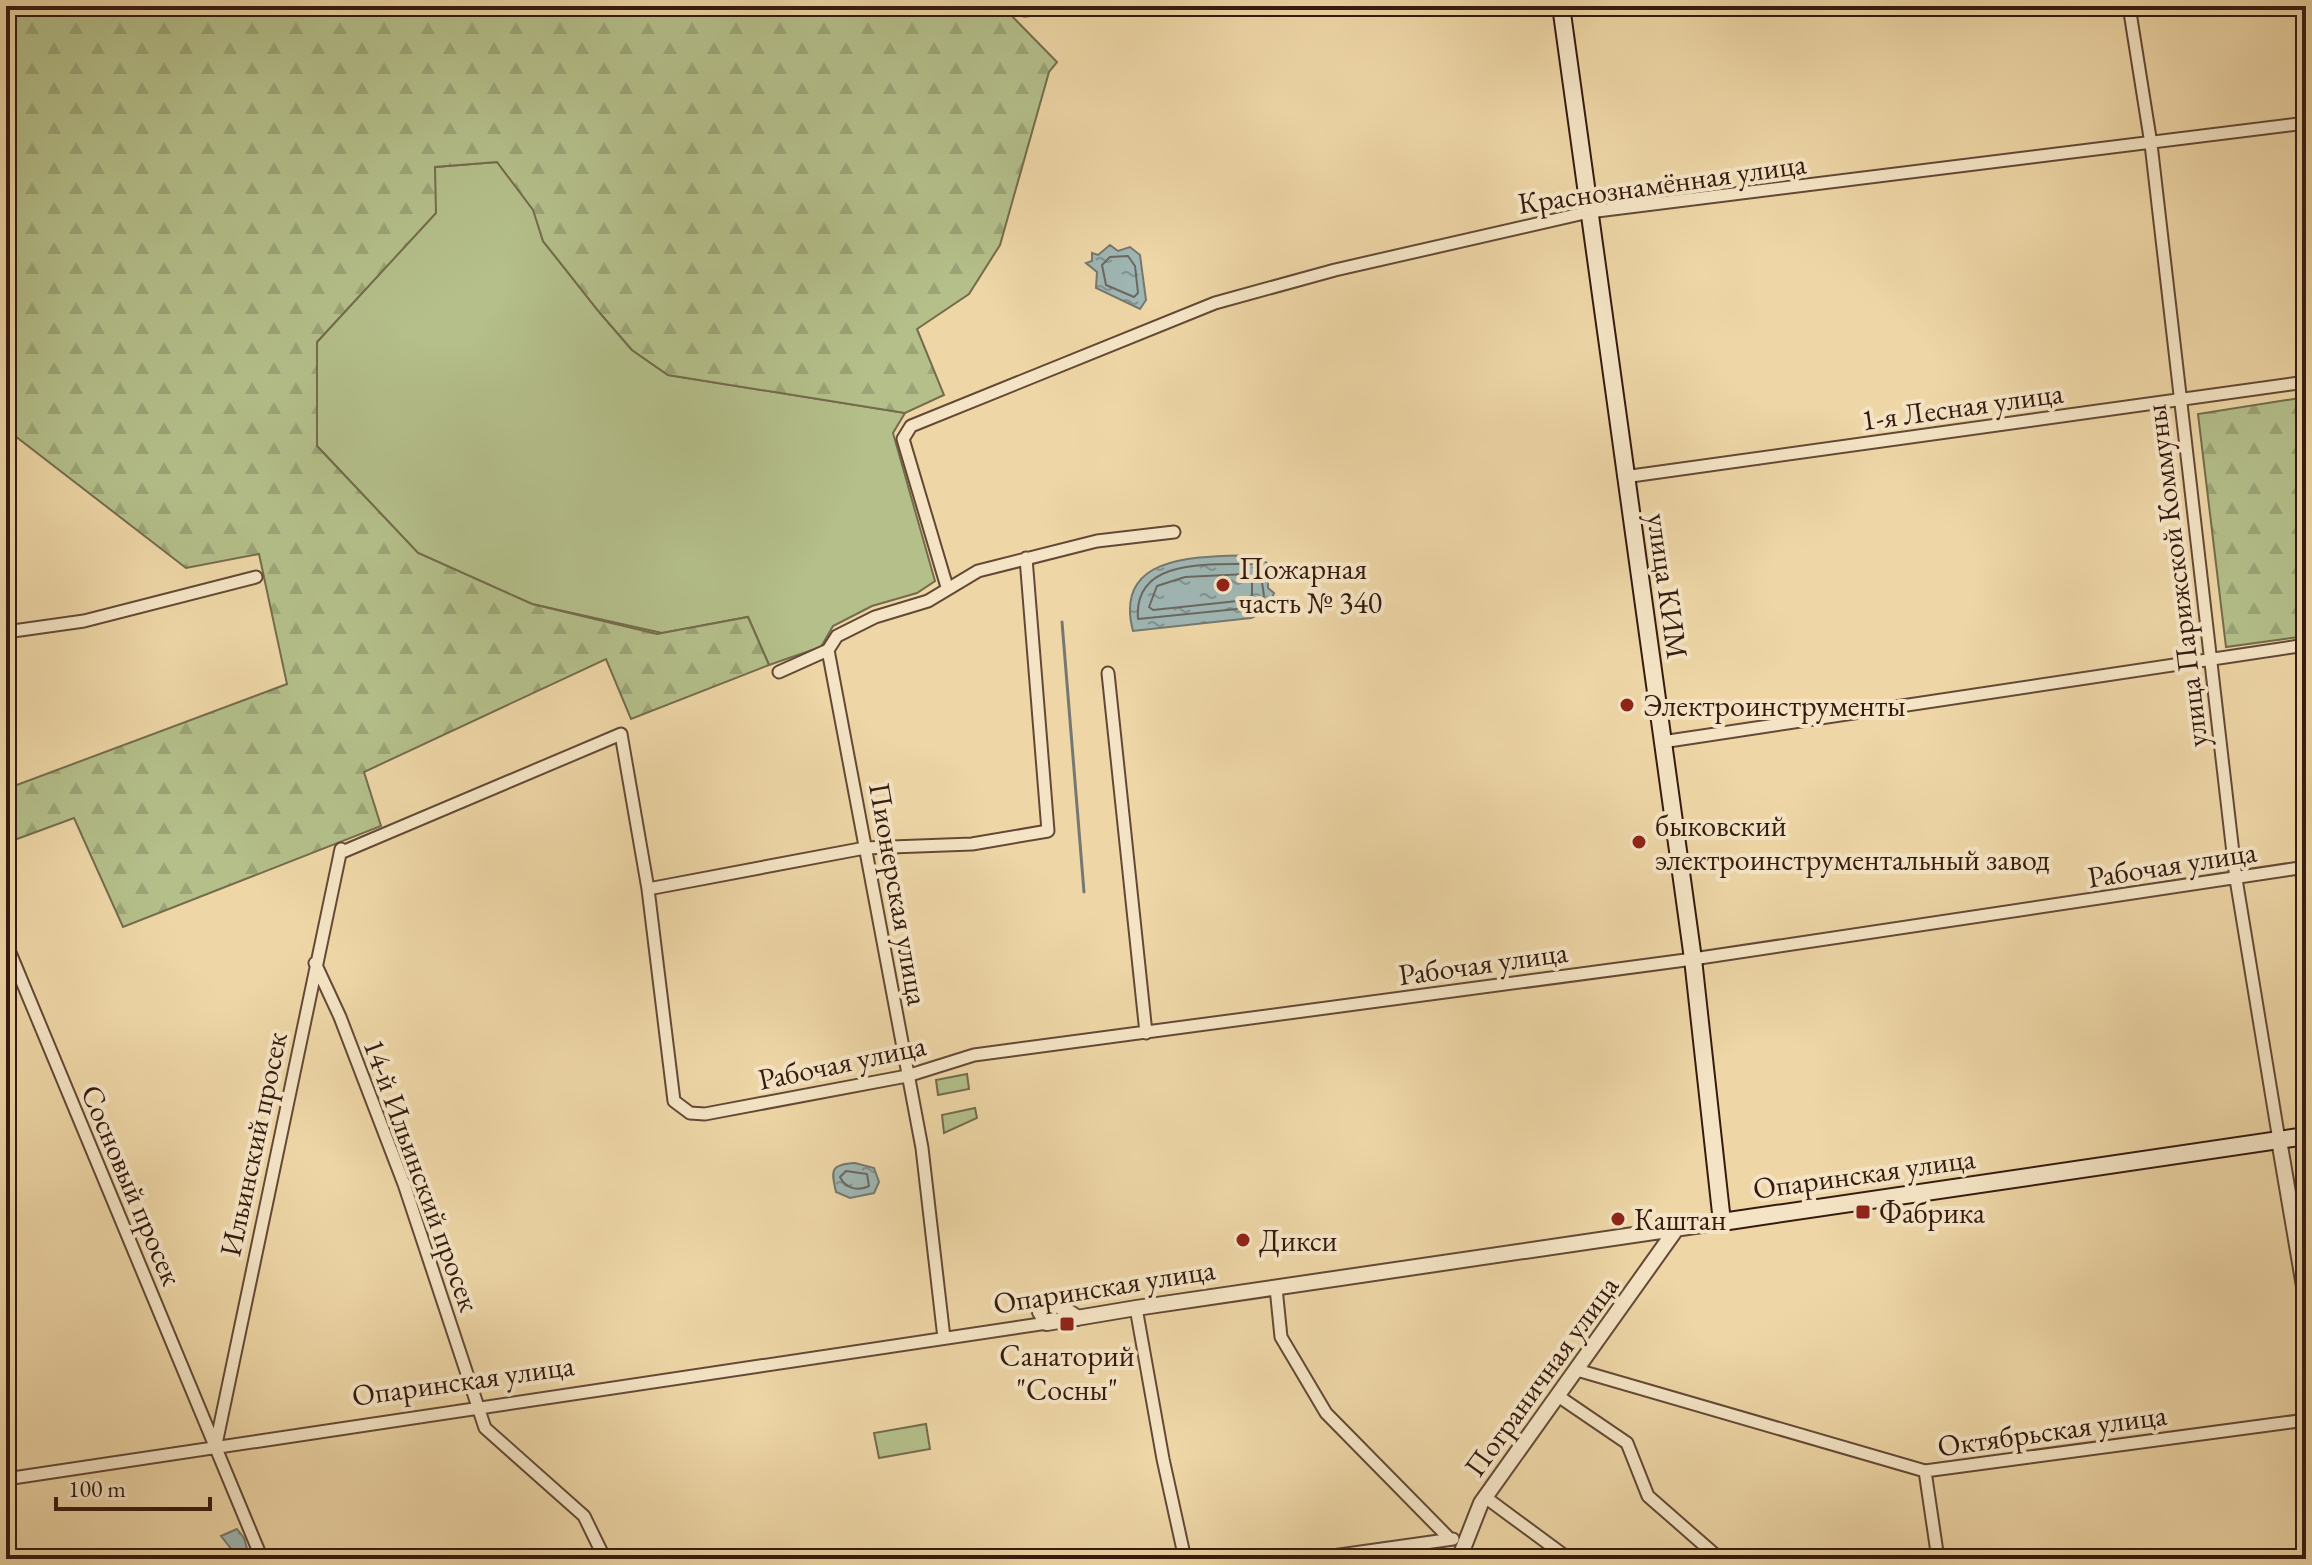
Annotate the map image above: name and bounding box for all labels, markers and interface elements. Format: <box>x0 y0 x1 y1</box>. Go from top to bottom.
street label: Краснознамённая улица <box>1515 143 1809 223</box>
street label: 1-я Лесная улица <box>1858 373 2066 439</box>
street label: улица Парижской Коммуны <box>2136 402 2216 750</box>
street label: улица КИМ <box>1638 511 1698 661</box>
place label: Пожарная часть № 340 <box>1239 549 1382 622</box>
marker: Пожарная часть № 340 <box>1214 576 1232 594</box>
place label: Электроинструменты <box>1643 686 1906 725</box>
marker: Электроинструменты <box>1618 696 1636 714</box>
street label: Пионерская улица <box>860 780 938 1008</box>
place label: быковский электроинструментальный завод <box>1655 806 2050 879</box>
street label: Рабочая улица <box>2085 831 2259 897</box>
marker: быковский электроинструментальный завод <box>1630 833 1648 851</box>
street label: Рабочая улица <box>1396 932 1570 994</box>
street label: Рабочая улица <box>755 1025 929 1099</box>
street label: Ильинский просек <box>210 1028 296 1260</box>
street label: 14-й Ильинский просек <box>355 1033 489 1317</box>
street label: Сосновый просек <box>72 1079 192 1291</box>
street label: Опаринская улица <box>1750 1138 1978 1208</box>
place label: Фабрика <box>1879 1193 1985 1232</box>
place label: Каштан <box>1634 1200 1726 1239</box>
marker: Фабрика <box>1854 1203 1872 1221</box>
marker: Каштан <box>1609 1210 1627 1228</box>
place label: Дикси <box>1259 1221 1337 1260</box>
marker: Дикси <box>1234 1231 1252 1249</box>
street label: Опаринская улица <box>990 1249 1218 1323</box>
street label: Пограничная улица <box>1455 1268 1627 1484</box>
marker: Санаторий "Сосны" <box>1058 1315 1076 1333</box>
place label: Санаторий "Сосны" <box>999 1336 1135 1409</box>
street label: Опаринская улица <box>349 1345 577 1415</box>
street label: Октябрьская улица <box>1935 1395 2169 1465</box>
scale bar <box>56 1461 210 1511</box>
text: 100 m <box>68 1473 126 1504</box>

